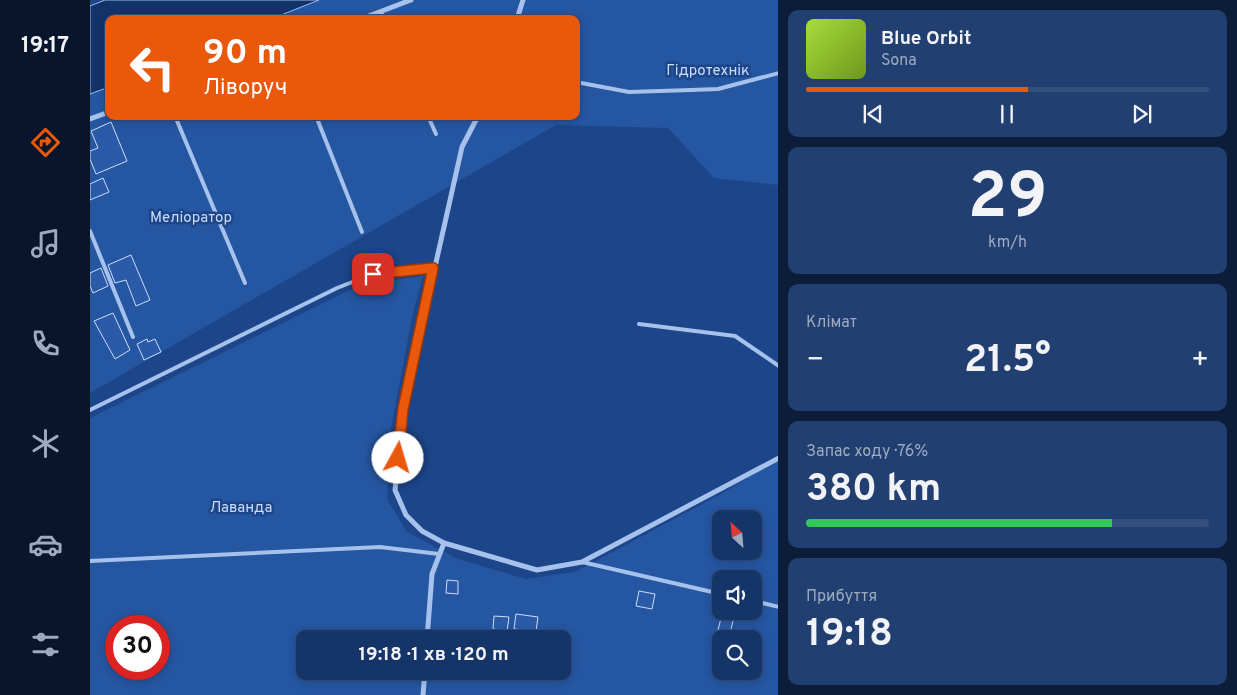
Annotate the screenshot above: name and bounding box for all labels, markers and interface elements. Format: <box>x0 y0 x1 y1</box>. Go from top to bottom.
text: Blue Orbit <box>881 27 971 51</box>
text: 90 m <box>203 32 287 76</box>
text: 19:17 <box>21 33 69 60</box>
icon: left <box>120 35 185 100</box>
text: Sona <box>881 51 917 71</box>
park label: Гідротехнік <box>666 62 750 81</box>
text: Ліворуч <box>203 75 287 102</box>
icon: previous <box>859 100 887 128</box>
icon: pause <box>993 100 1021 128</box>
icon: next <box>1128 100 1156 128</box>
icon: directions <box>28 125 63 160</box>
text: 29 <box>968 159 1047 241</box>
park label: Меліоратор <box>150 209 232 228</box>
icon: music <box>28 226 63 261</box>
text: km/h <box>988 233 1027 253</box>
pin <box>352 253 394 295</box>
icon: arrive <box>359 260 387 288</box>
text: Клімат <box>806 313 857 333</box>
icon: phone <box>28 326 63 361</box>
text: 21.5° <box>964 337 1051 386</box>
text: − <box>806 343 824 379</box>
text: + <box>1191 343 1209 379</box>
icon: climate <box>28 426 63 461</box>
position arrow <box>371 431 423 483</box>
text: Запас ходу · 76% <box>806 442 928 462</box>
text: 380 km <box>806 466 941 515</box>
park label: Лаванда <box>210 499 272 518</box>
north arrow <box>712 510 762 560</box>
map controls <box>712 510 762 680</box>
icon: car <box>28 527 63 562</box>
button: sound <box>712 570 762 620</box>
text: Прибуття <box>806 587 877 607</box>
text: 19:18 <box>806 611 893 660</box>
speed limit sign: 30 <box>105 615 170 680</box>
icon: filters <box>28 627 63 662</box>
button: search <box>712 630 762 680</box>
text: 19:18 · 1 хв · 120 m <box>358 643 509 667</box>

